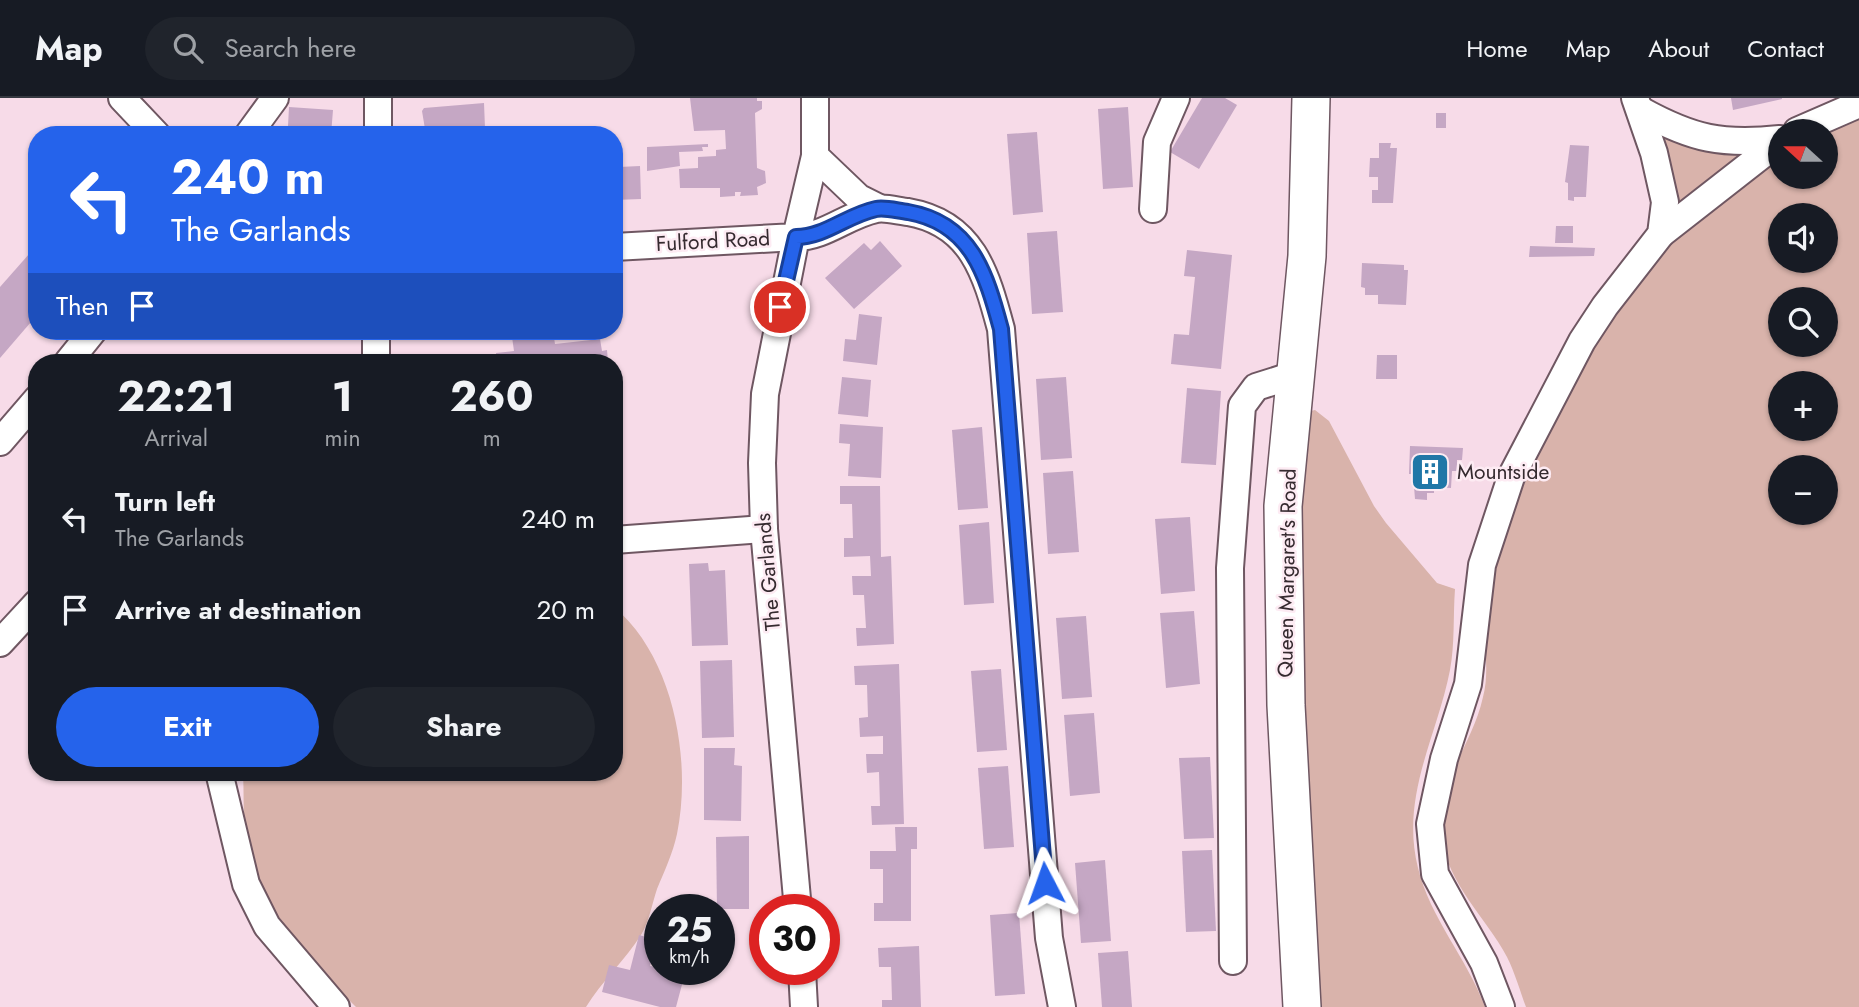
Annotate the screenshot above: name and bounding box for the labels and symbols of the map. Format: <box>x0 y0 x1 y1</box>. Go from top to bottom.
north arrow <box>1768 119 1838 189</box>
street label: Fulford Road <box>655 223 771 259</box>
pin <box>750 277 810 337</box>
building icon: Mountside <box>1409 451 1451 493</box>
place label: Mountside <box>1457 457 1549 487</box>
street label: Queen Margaret's Road <box>1270 468 1304 678</box>
street label: The Garlands <box>748 512 788 632</box>
position arrow <box>1008 846 1082 920</box>
speed limit sign: 30 <box>749 894 840 985</box>

